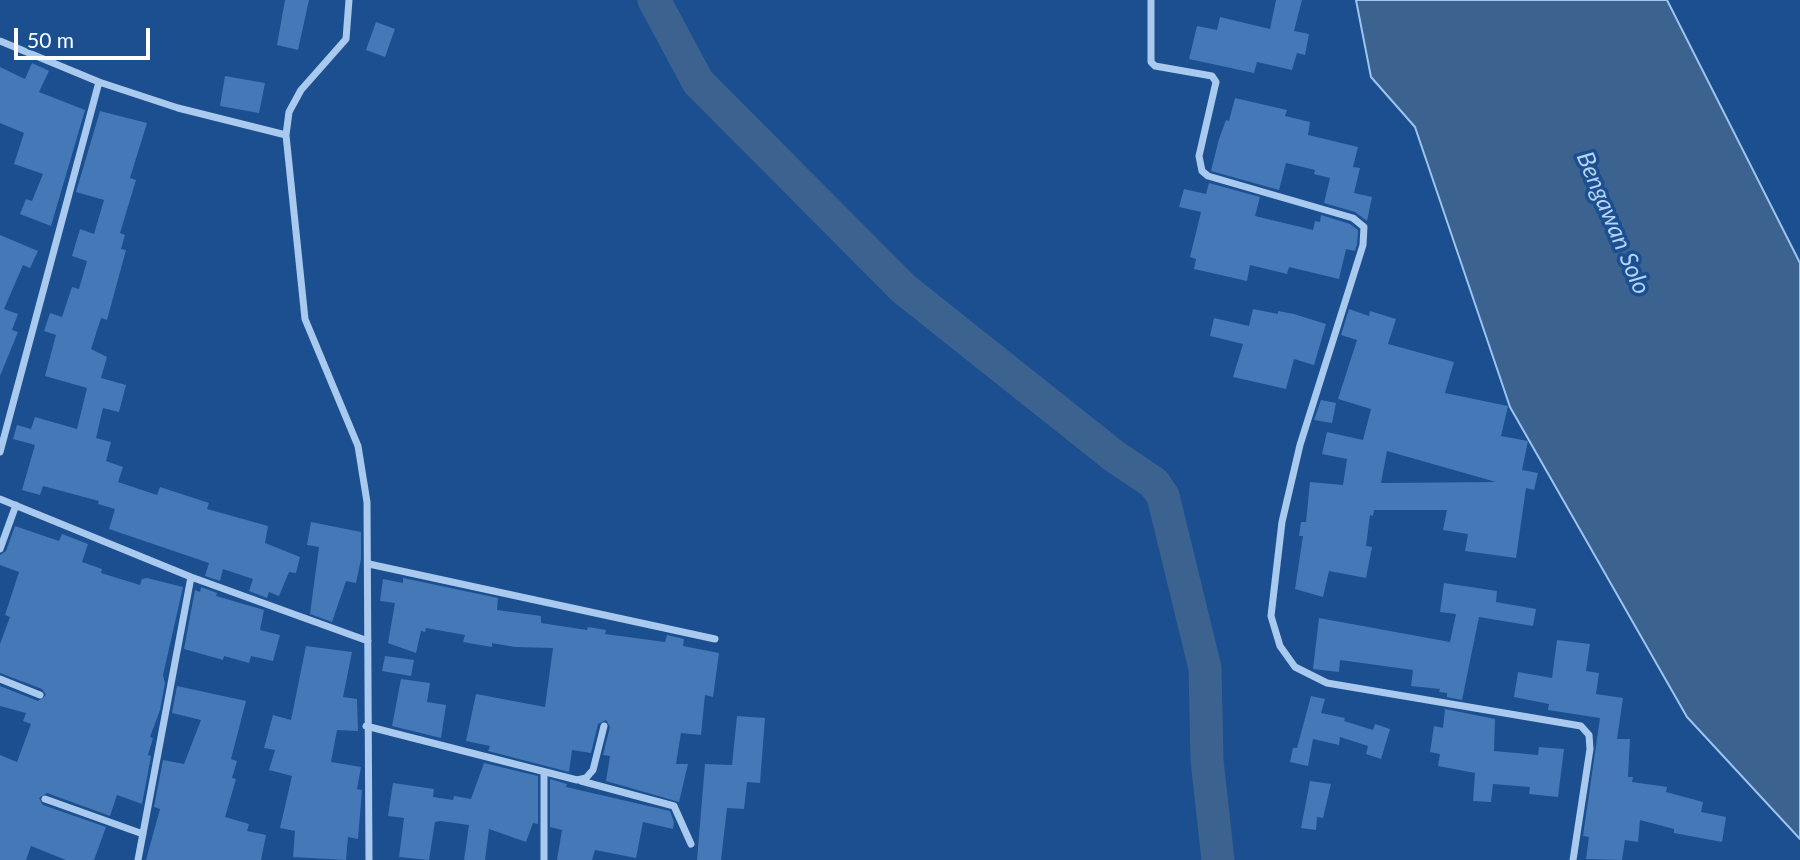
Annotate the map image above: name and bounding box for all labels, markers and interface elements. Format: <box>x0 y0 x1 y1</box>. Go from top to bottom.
scale bar <box>18 14 154 58</box>
text: 50 m <box>27 27 74 52</box>
water label: Bengawan Solo <box>1570 147 1656 299</box>

